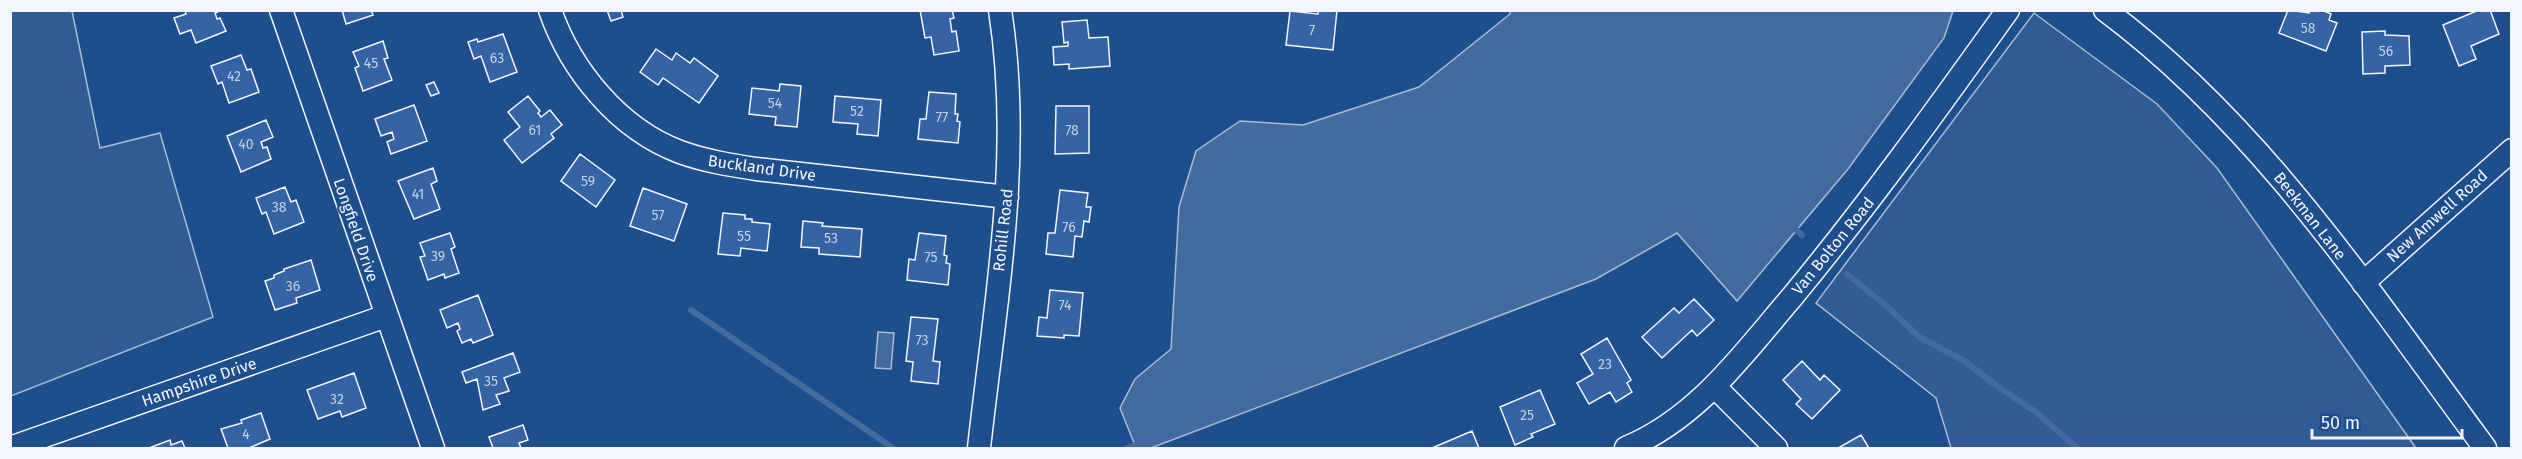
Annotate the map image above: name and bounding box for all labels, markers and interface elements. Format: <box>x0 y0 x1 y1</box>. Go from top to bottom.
house number: 58 <box>2301 20 2316 37</box>
house number: 7 <box>1309 22 1315 39</box>
house number: 56 <box>2379 43 2393 60</box>
house number: 63 <box>490 50 504 67</box>
house number: 45 <box>364 55 378 72</box>
house number: 42 <box>227 68 241 85</box>
house number: 54 <box>768 95 783 112</box>
house number: 52 <box>850 103 864 120</box>
house number: 77 <box>936 109 948 126</box>
house number: 61 <box>529 122 541 139</box>
house number: 78 <box>1065 122 1079 139</box>
house number: 40 <box>238 136 254 153</box>
street label: Buckland Drive <box>707 151 817 185</box>
street label: New Amwell Road <box>2383 166 2491 266</box>
street label: Beekman Lane <box>2270 168 2350 264</box>
house number: 59 <box>581 173 595 190</box>
street label: Longfield Drive <box>329 176 383 284</box>
house number: 41 <box>412 186 424 203</box>
street label: Rohill Road <box>989 188 1017 272</box>
street label: Van Bolton Road <box>1788 193 1878 299</box>
house number: 38 <box>272 199 287 216</box>
house number: 57 <box>652 207 664 224</box>
house number: 76 <box>1062 219 1076 236</box>
house number: 55 <box>737 228 751 245</box>
house number: 53 <box>824 230 838 247</box>
house number: 39 <box>431 248 445 265</box>
house number: 75 <box>924 249 938 266</box>
house number: 36 <box>286 278 300 295</box>
house number: 74 <box>1058 297 1072 314</box>
house number: 73 <box>915 332 929 349</box>
street label: Hampshire Drive <box>139 353 259 411</box>
house number: 23 <box>1598 356 1612 373</box>
house number: 35 <box>484 373 498 390</box>
house number: 32 <box>330 391 344 408</box>
scale bar <box>2312 402 2462 440</box>
house number: 25 <box>1520 407 1534 424</box>
text: 50 m <box>2321 412 2360 434</box>
house number: 4 <box>242 426 250 443</box>

